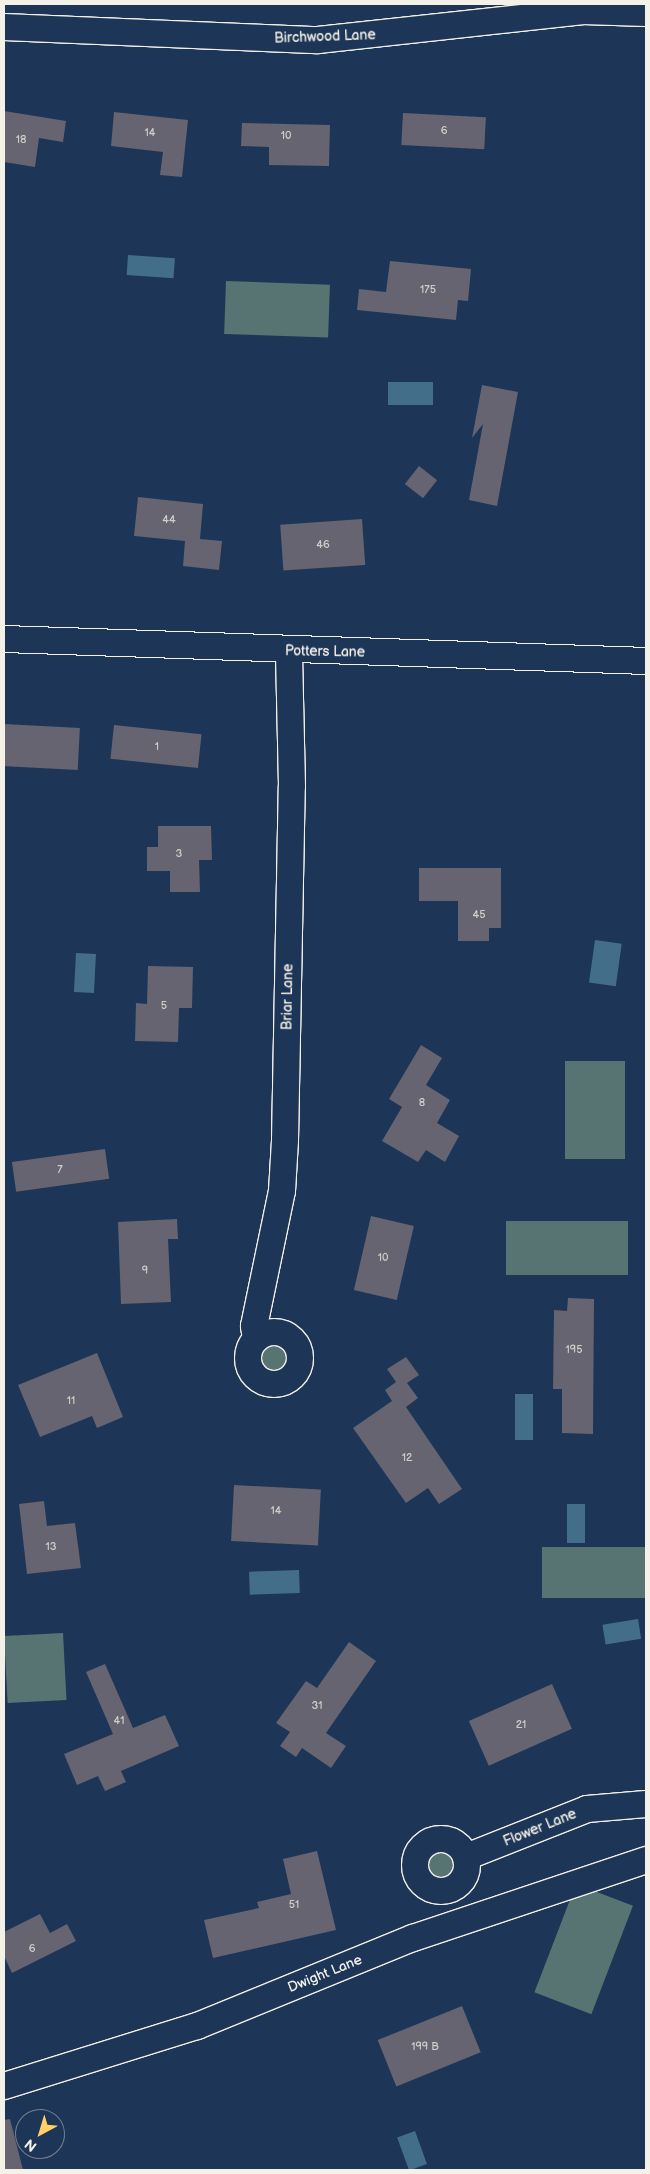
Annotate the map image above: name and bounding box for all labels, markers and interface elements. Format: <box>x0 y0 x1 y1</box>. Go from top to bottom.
street label: Birchwood Lane <box>274 27 376 47</box>
house number: 6 <box>441 124 447 138</box>
house number: 14 <box>145 126 155 140</box>
house number: 10 <box>281 129 291 143</box>
house number: 18 <box>16 133 26 147</box>
house number: 175 <box>420 283 436 297</box>
house number: 44 <box>162 513 176 527</box>
house number: 46 <box>316 538 330 552</box>
street label: Potters Lane <box>285 643 365 661</box>
house number: 1 <box>155 740 159 754</box>
house number: 3 <box>176 847 182 861</box>
house number: 45 <box>472 908 486 922</box>
street label: Briar Lane <box>279 964 297 1030</box>
house number: 5 <box>161 999 167 1013</box>
house number: 8 <box>419 1096 425 1110</box>
house number: 7 <box>57 1163 63 1177</box>
house number: 10 <box>378 1251 388 1265</box>
house number: 9 <box>142 1264 148 1278</box>
house number: 195 <box>566 1343 582 1357</box>
house number: 11 <box>67 1394 75 1408</box>
house number: 12 <box>402 1451 412 1465</box>
house number: 14 <box>271 1504 281 1518</box>
house number: 13 <box>45 1540 57 1554</box>
house number: 31 <box>311 1699 323 1713</box>
house number: 41 <box>114 1714 124 1728</box>
house number: 21 <box>516 1718 526 1732</box>
street label: Flower Lane <box>501 1806 579 1850</box>
house number: 51 <box>289 1898 299 1912</box>
house number: 6 <box>29 1942 35 1956</box>
street label: Dwight Lane <box>285 1952 365 1996</box>
house number: 199 B <box>411 2040 439 2054</box>
north arrow <box>15 2109 65 2159</box>
text: N <box>21 2135 40 2155</box>

